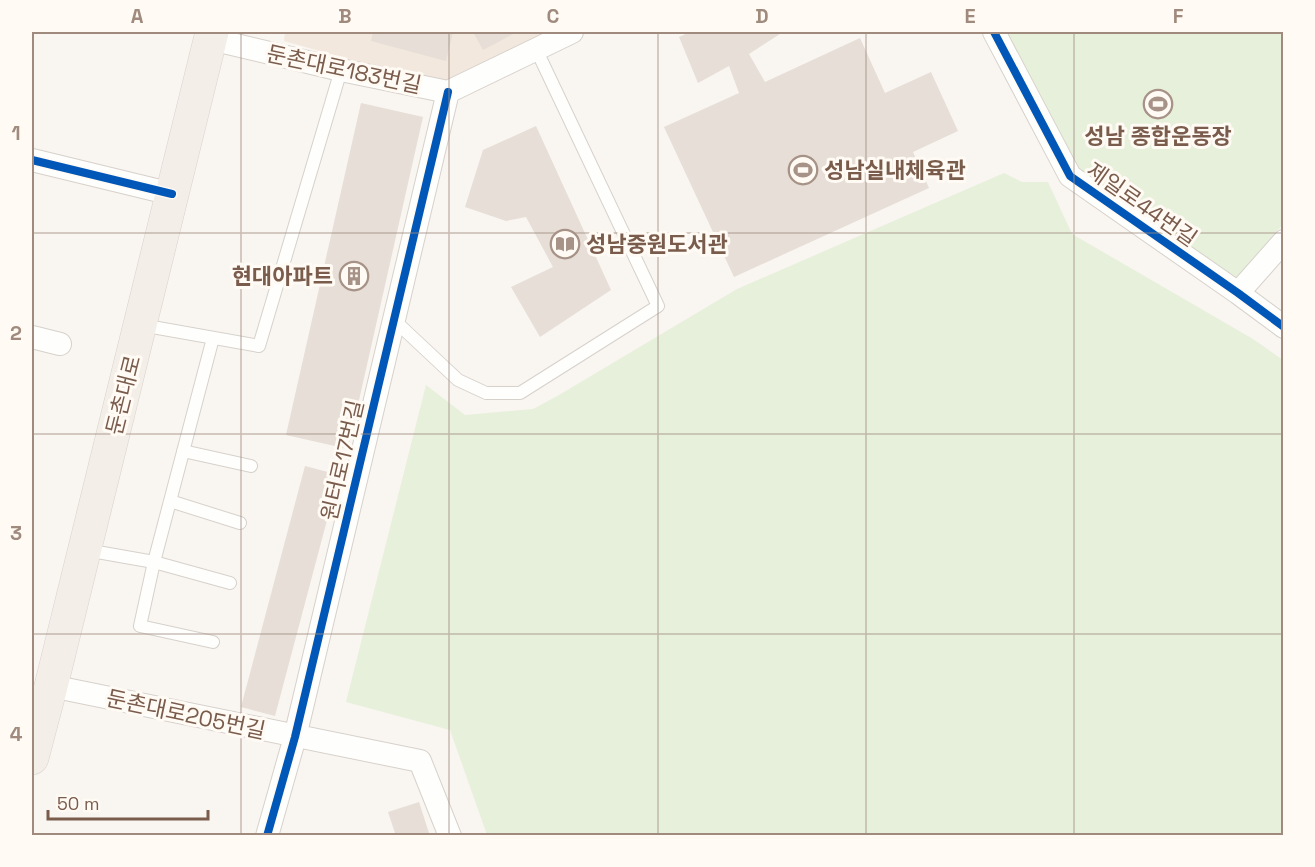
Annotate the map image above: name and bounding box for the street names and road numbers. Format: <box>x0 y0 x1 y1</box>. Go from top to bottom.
street label: 둔촌대로183번길 <box>264 39 424 99</box>
street label: 제일로44번길 <box>1081 156 1203 252</box>
street label: 둔촌대로 <box>100 352 146 438</box>
street label: 원터로17번길 <box>315 397 369 523</box>
street label: 둔촌대로205번길 <box>104 683 268 745</box>

